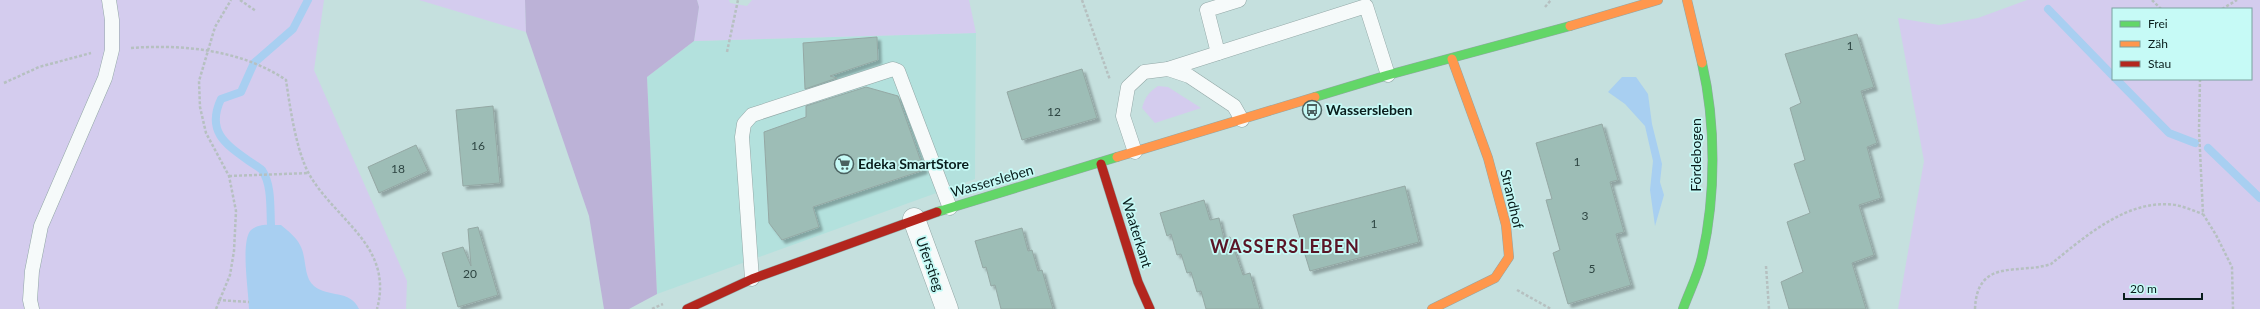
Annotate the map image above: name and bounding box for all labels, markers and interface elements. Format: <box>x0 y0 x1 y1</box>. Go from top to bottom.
legend <box>2112 8 2252 80</box>
text: Frei <box>2148 16 2168 31</box>
text: Zäh <box>2148 36 2168 51</box>
house number: 1 <box>1847 38 1854 53</box>
text: Stau <box>2148 56 2171 71</box>
bus stop icon: Wassersleben <box>1301 99 1323 121</box>
place label: Wassersleben <box>1326 101 1412 118</box>
house number: 12 <box>1047 104 1061 119</box>
street label: Fördebogen <box>1687 118 1704 192</box>
house number: 16 <box>471 138 485 153</box>
supermarket icon: Edeka SmartStore <box>833 153 855 175</box>
house number: 1 <box>1574 154 1581 169</box>
place label: Edeka SmartStore <box>858 155 970 172</box>
house number: 18 <box>391 161 405 176</box>
street label: Wassersleben <box>949 161 1035 200</box>
street label: Strandhof <box>1497 168 1528 230</box>
street label: Waaterkant <box>1119 196 1156 270</box>
house number: 3 <box>1582 208 1589 223</box>
house number: 1 <box>1371 216 1378 231</box>
street label: Uferstieg <box>913 234 948 293</box>
district label: WASSERSLEBEN <box>1210 235 1360 257</box>
house number: 5 <box>1589 261 1596 276</box>
house number: 20 <box>463 266 477 281</box>
scale bar <box>2124 275 2202 301</box>
text: 20 m <box>2130 281 2157 296</box>

